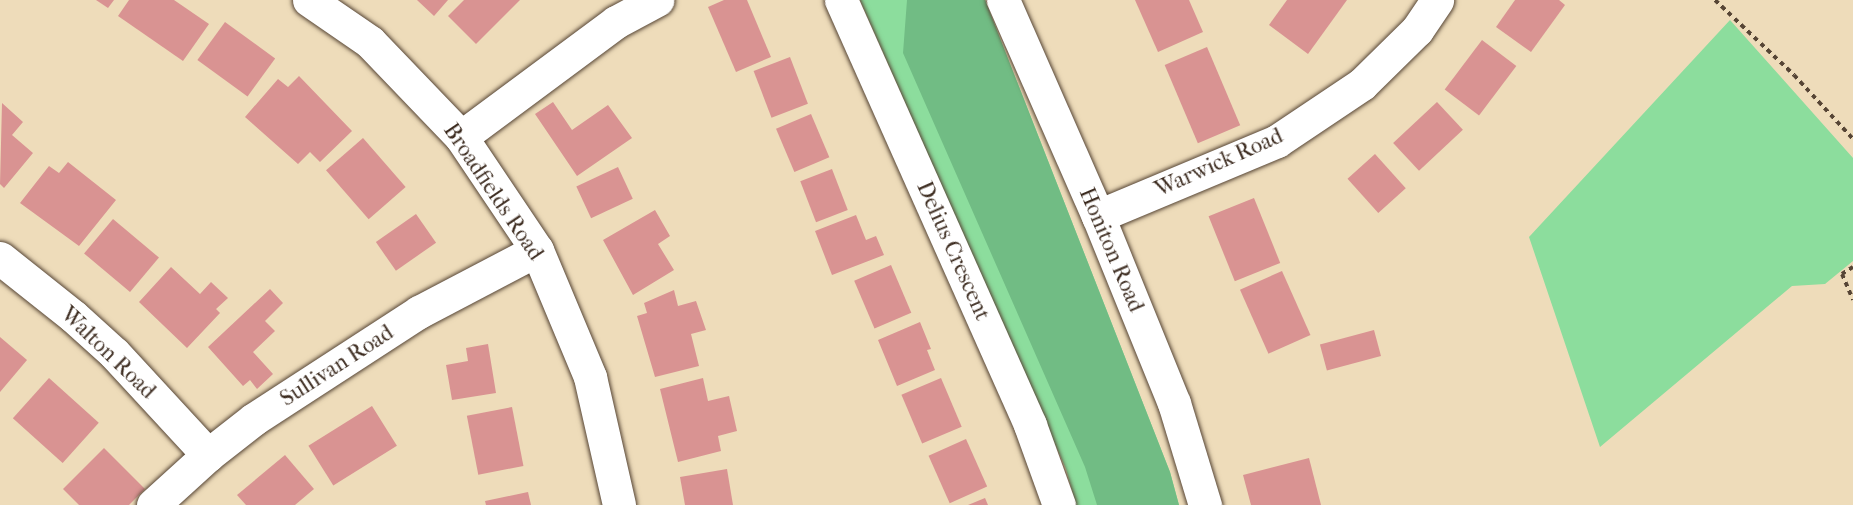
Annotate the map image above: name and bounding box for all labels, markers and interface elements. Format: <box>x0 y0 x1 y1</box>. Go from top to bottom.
street label: Broadfields Road <box>437 118 549 266</box>
street label: Warwick Road <box>1151 123 1287 203</box>
street label: Delius Crescent <box>911 177 995 325</box>
street label: Honiton Road <box>1073 184 1149 316</box>
street label: Walton Road <box>55 301 161 405</box>
street label: Sullivan Road <box>276 320 398 412</box>

